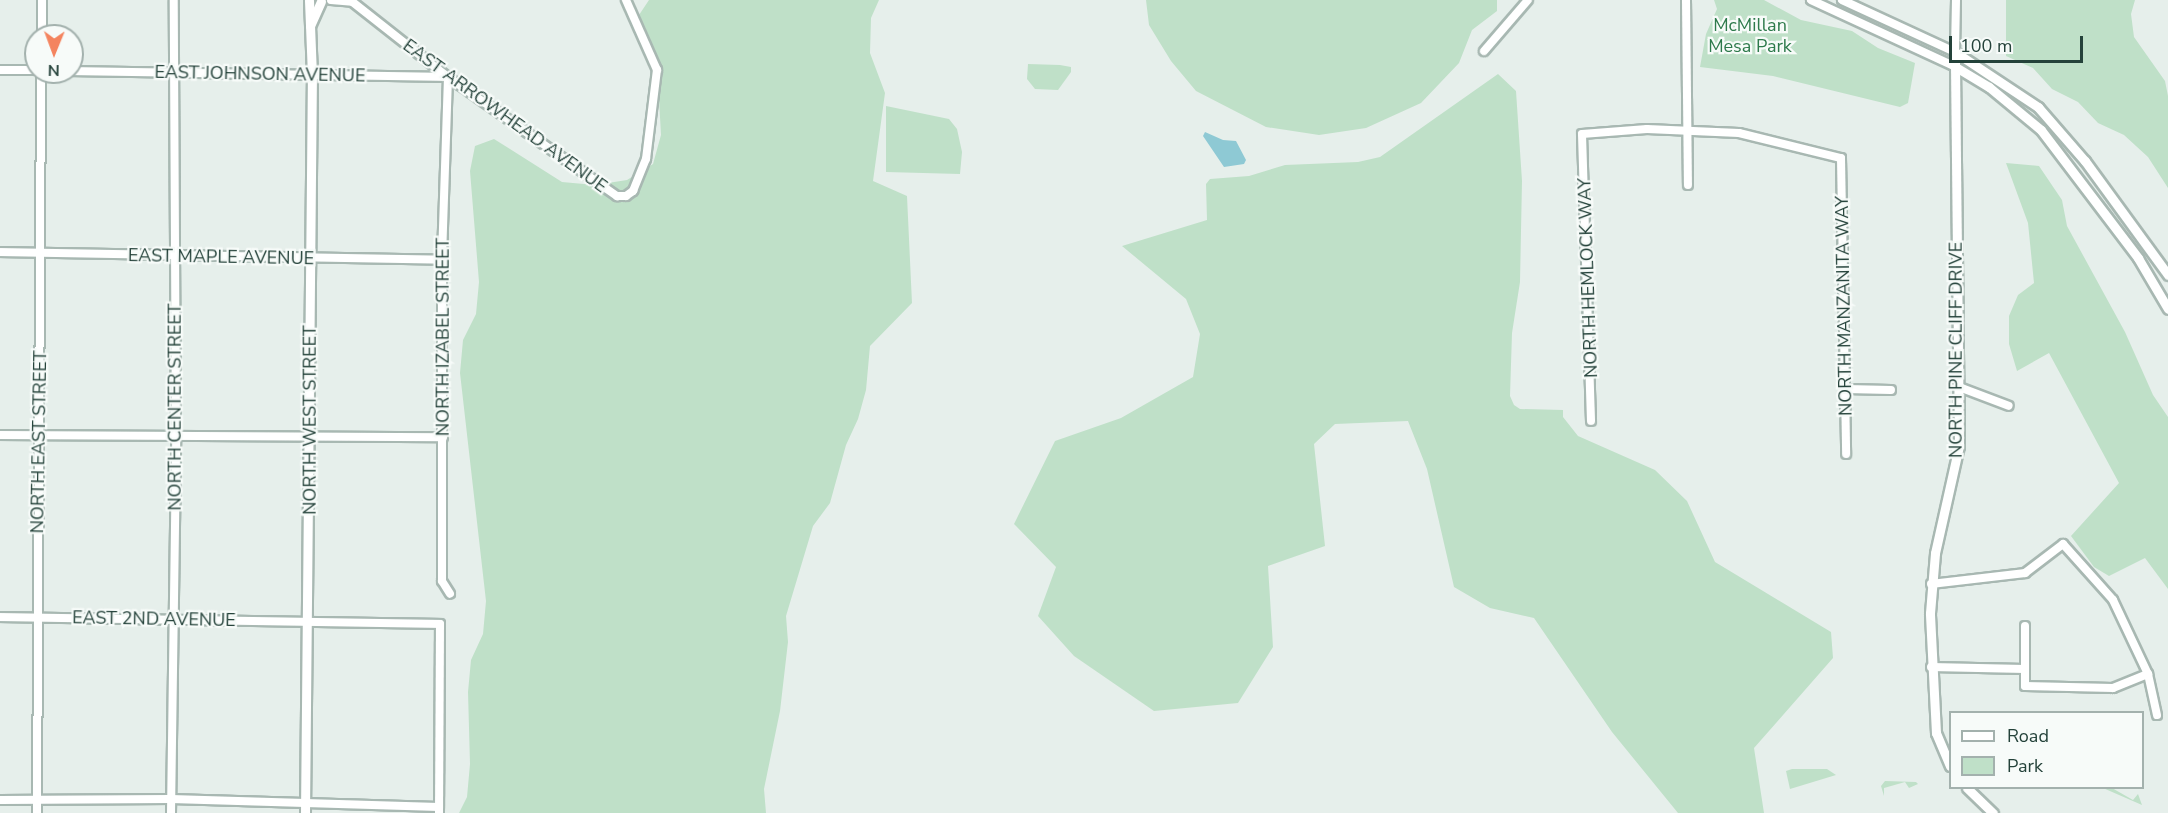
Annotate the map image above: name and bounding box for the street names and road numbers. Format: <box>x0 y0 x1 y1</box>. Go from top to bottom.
street label: EAST ARROWHEAD AVENUE <box>399 35 611 197</box>
street label: EAST JOHNSON AVENUE <box>154 61 366 87</box>
street label: NORTH HEMLOCK WAY <box>1574 178 1602 378</box>
street label: NORTH MANZANITA WAY <box>1831 196 1857 416</box>
street label: NORTH IZABEL STREET <box>432 238 454 436</box>
street label: NORTH PINE CLIFF DRIVE <box>1945 242 1967 458</box>
street label: EAST MAPLE AVENUE <box>128 245 314 269</box>
street label: NORTH CENTER STREET <box>164 303 186 511</box>
street label: NORTH WEST STREET <box>299 325 321 515</box>
street label: NORTH EAST STREET <box>27 350 51 534</box>
street label: EAST 2ND AVENUE <box>72 607 236 631</box>

